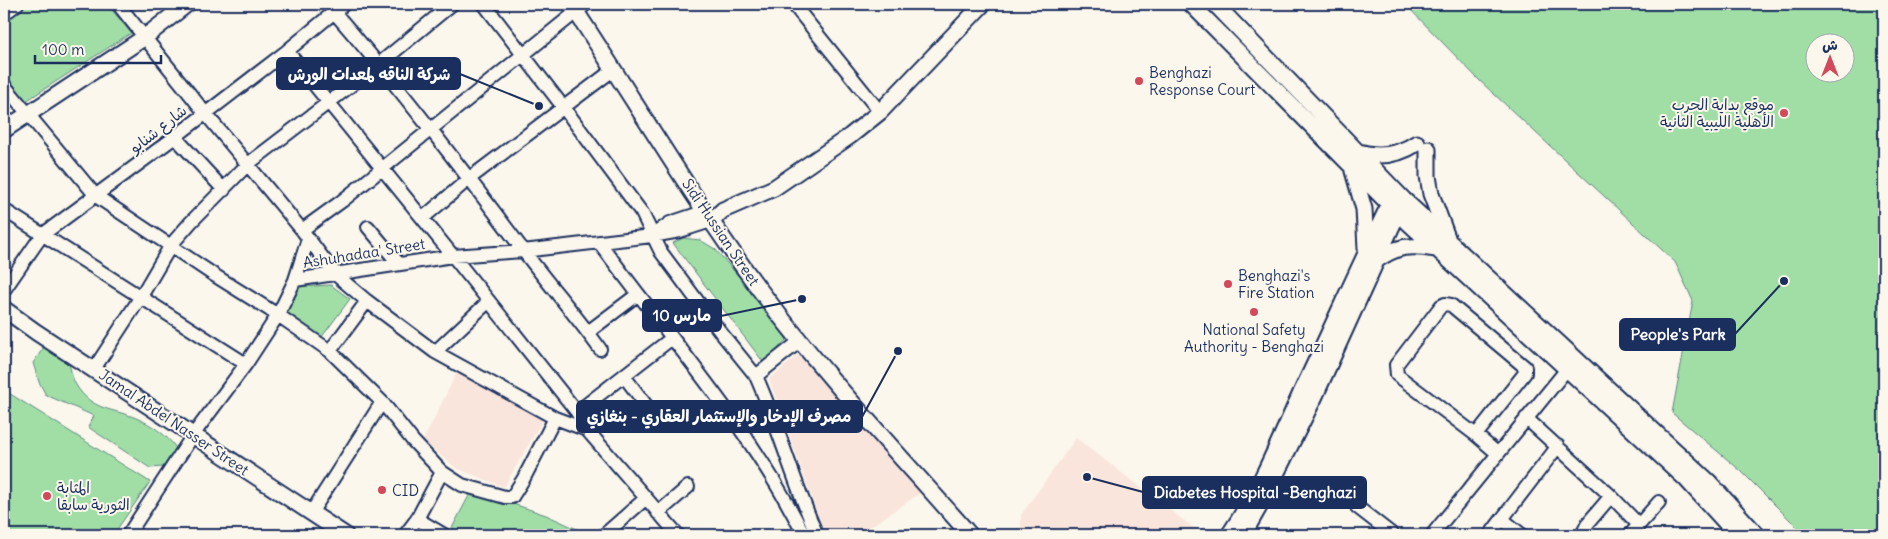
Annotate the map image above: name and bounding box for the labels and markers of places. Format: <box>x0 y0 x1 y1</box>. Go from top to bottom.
callout: شركة الناقه لمعدات الورش <box>277 58 460 89</box>
place label: Benghazi Response Court <box>1149 63 1255 99</box>
marker: Benghazi Response Court <box>1133 75 1145 87</box>
place label: موقع بداية الحرب الأهلية الليبية الثانية <box>1660 95 1774 131</box>
marker: موقع بداية الحرب الأهلية الليبية الثانية <box>1778 107 1790 119</box>
place label: Benghazi's Fire Station <box>1238 266 1315 302</box>
marker: Benghazi's Fire Station <box>1222 278 1234 290</box>
callout: 10 مارس <box>643 300 721 331</box>
marker: National Safety Authority - Benghazi <box>1248 306 1260 318</box>
callout: People's Park <box>1620 319 1735 350</box>
place label: National Safety Authority - Benghazi <box>1184 320 1324 356</box>
callout: مصرف الإدخار والإستثمار العقاري - بنغازي <box>577 401 862 432</box>
callout: Diabetes Hospital -Benghazi <box>1143 477 1366 508</box>
place label: المثابة الثورية سابقا <box>57 478 130 514</box>
place label: CID <box>392 481 419 500</box>
marker: CID <box>376 484 388 496</box>
marker: المثابة الثورية سابقا <box>41 490 53 502</box>

